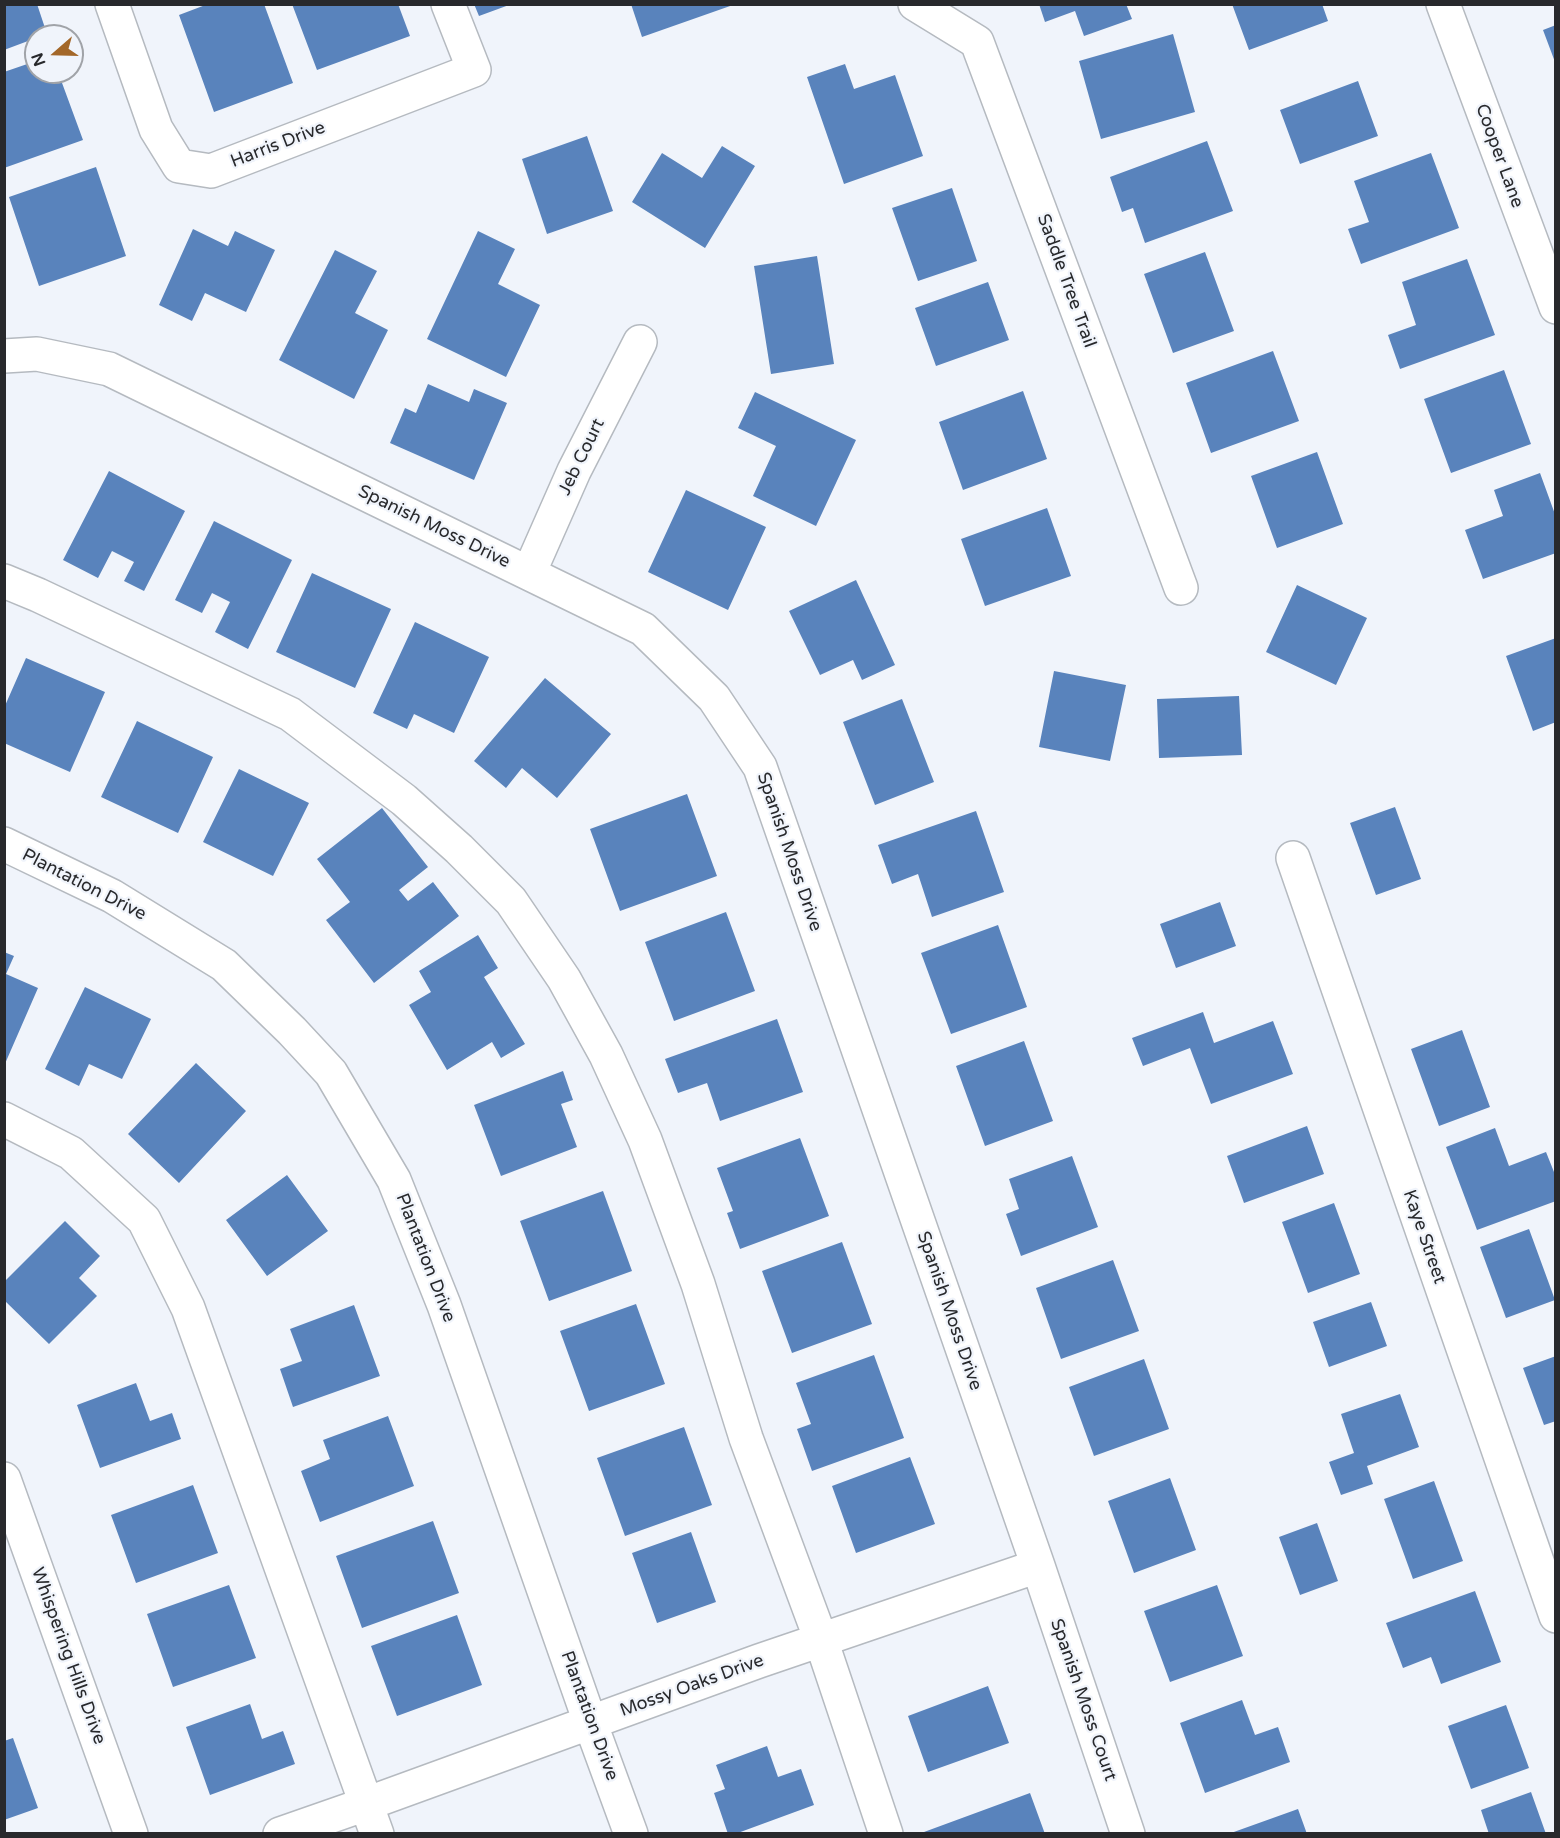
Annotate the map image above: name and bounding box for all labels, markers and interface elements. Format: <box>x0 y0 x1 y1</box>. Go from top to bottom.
north arrow <box>24 24 84 84</box>
text: N <box>27 50 51 69</box>
street label: Cooper Lane <box>1470 101 1528 211</box>
street label: Harris Drive <box>228 117 328 173</box>
street label: Saddle Tree Trail <box>1032 211 1100 351</box>
street label: Jeb Court <box>554 415 610 499</box>
street label: Spanish Moss Drive <box>354 481 514 573</box>
street label: Spanish Moss Drive <box>752 770 826 934</box>
street label: Plantation Drive <box>18 844 150 926</box>
street label: Kaye Street <box>1398 1187 1450 1287</box>
street label: Plantation Drive <box>390 1190 460 1326</box>
street label: Spanish Moss Drive <box>912 1229 986 1393</box>
street label: Whispering Hills Drive <box>26 1565 110 1747</box>
street label: Spanish Moss Court <box>1045 1616 1121 1784</box>
street label: Plantation Drive <box>556 1648 622 1784</box>
street label: Mossy Oaks Drive <box>617 1650 767 1722</box>

